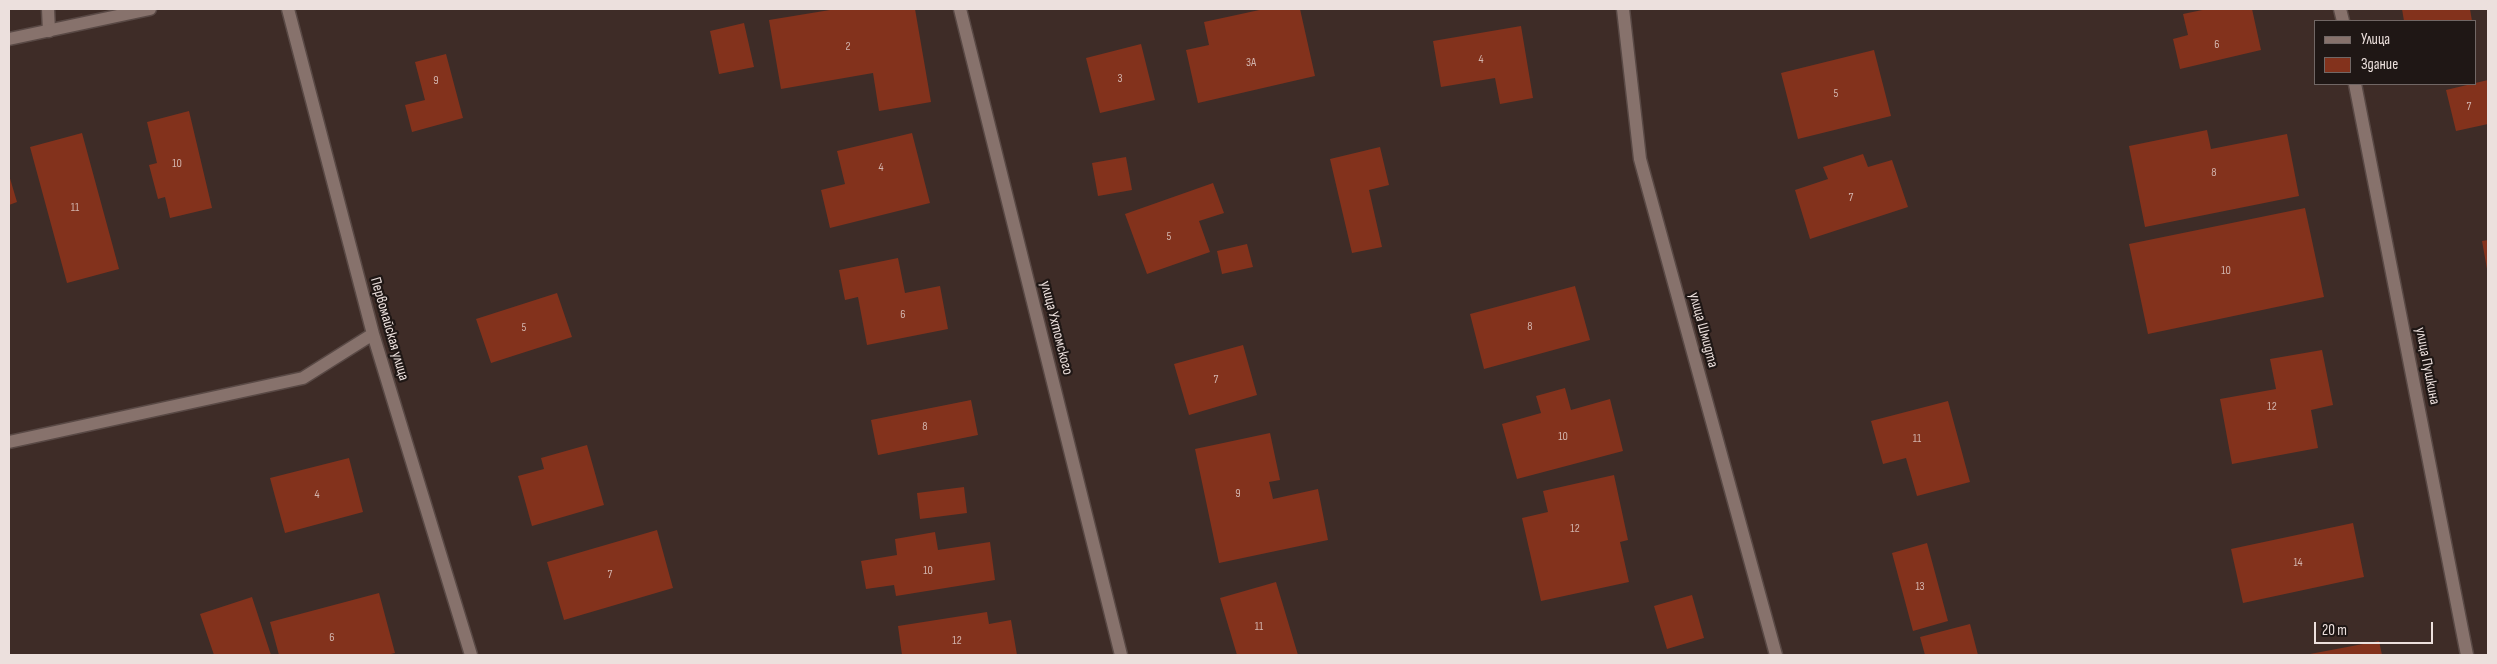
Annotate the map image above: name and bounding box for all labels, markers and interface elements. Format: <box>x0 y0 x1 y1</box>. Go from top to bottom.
legend <box>2314 20 2477 85</box>
text: Улица <box>2361 30 2390 49</box>
house number: 6 <box>2214 38 2220 52</box>
house number: 2 <box>846 40 850 54</box>
house number: 4 <box>1478 53 1484 67</box>
text: Здание <box>2361 55 2398 74</box>
house number: 3А <box>1246 56 1256 70</box>
house number: 3 <box>1117 72 1123 86</box>
house number: 9 <box>433 74 439 88</box>
house number: 5 <box>1834 87 1838 101</box>
house number: 7 <box>2467 100 2471 114</box>
house number: 10 <box>172 157 182 171</box>
house number: 4 <box>878 161 884 175</box>
house number: 8 <box>2211 166 2217 180</box>
house number: 7 <box>1849 191 1853 205</box>
house number: 11 <box>71 201 79 215</box>
house number: 5 <box>1167 230 1171 244</box>
house number: 10 <box>2221 264 2231 278</box>
street label: Первомайская улица <box>366 275 412 383</box>
street label: улица Ухтомского <box>1036 279 1076 377</box>
street label: улица Шмидта <box>1684 290 1722 370</box>
house number: 6 <box>900 308 906 322</box>
house number: 8 <box>1527 320 1533 334</box>
house number: 5 <box>522 321 526 335</box>
street label: улица Пушкина <box>2411 326 2443 406</box>
house number: 7 <box>1214 373 1218 387</box>
house number: 12 <box>2267 400 2277 414</box>
house number: 8 <box>922 420 928 434</box>
house number: 10 <box>1558 430 1568 444</box>
house number: 11 <box>1913 432 1921 446</box>
house number: 9 <box>1235 487 1241 501</box>
house number: 4 <box>314 488 320 502</box>
house number: 12 <box>1570 522 1580 536</box>
house number: 14 <box>2293 556 2303 570</box>
house number: 10 <box>923 564 933 578</box>
house number: 7 <box>608 568 612 582</box>
house number: 13 <box>1915 580 1925 594</box>
scale bar <box>2317 612 2436 644</box>
house number: 11 <box>1255 620 1263 634</box>
text: 20 m <box>2322 621 2347 640</box>
house number: 6 <box>329 631 335 645</box>
house number: 12 <box>952 634 962 648</box>

